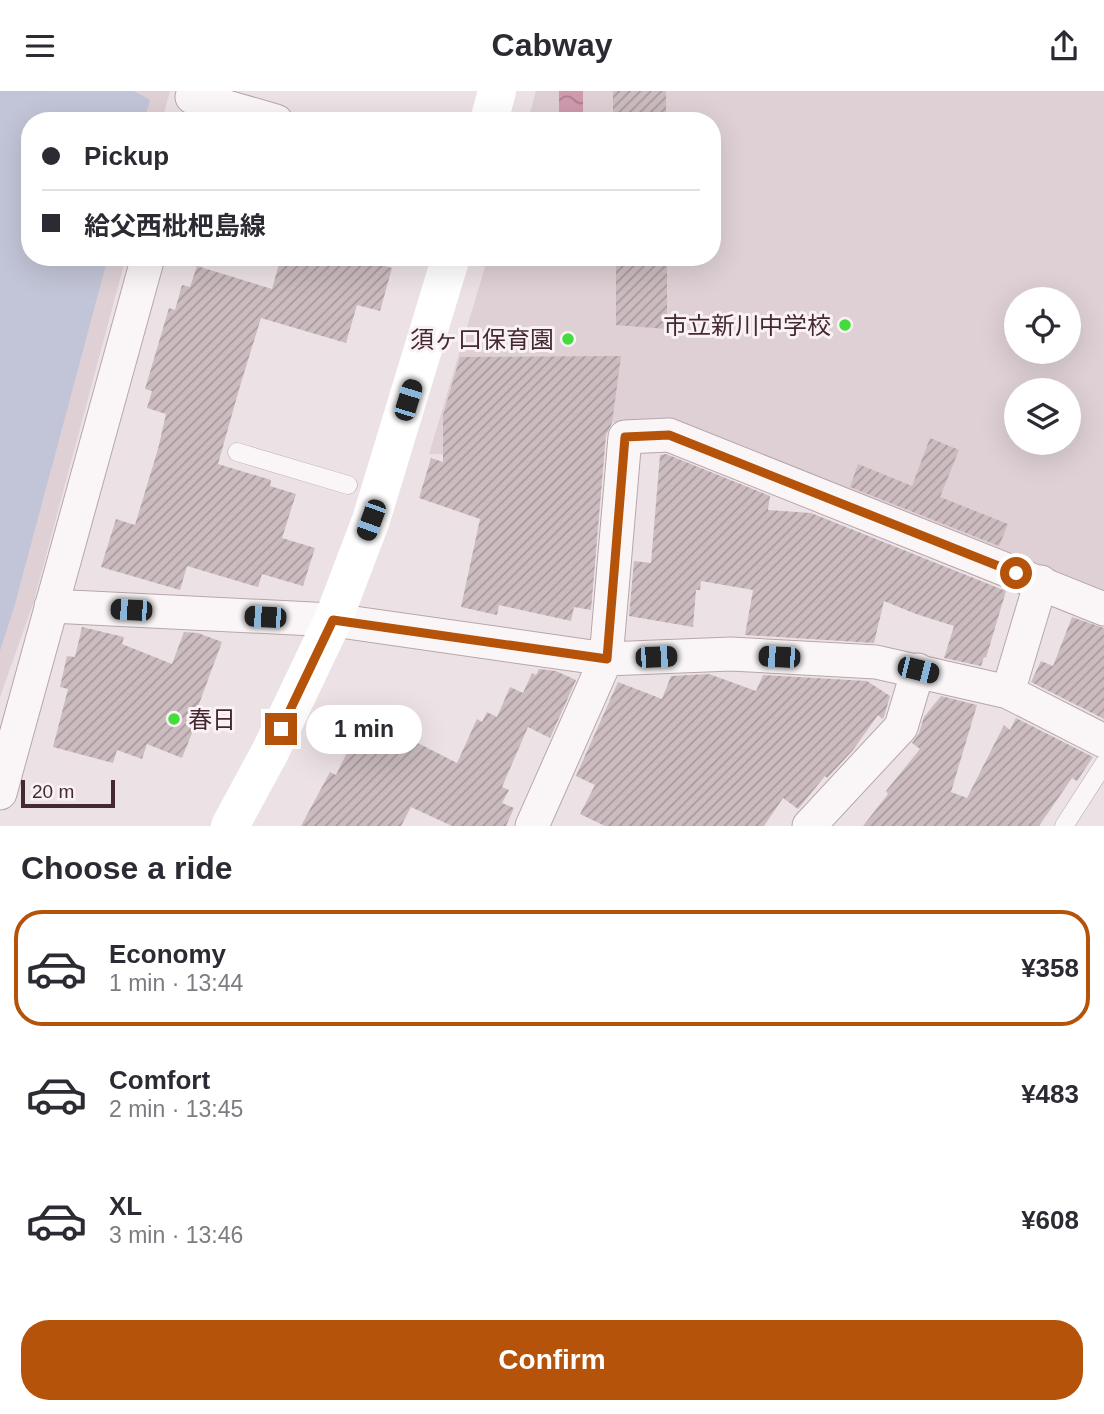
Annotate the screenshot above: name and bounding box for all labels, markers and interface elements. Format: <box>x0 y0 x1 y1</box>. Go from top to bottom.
icon: menu <box>21 27 59 65</box>
text: Cabway <box>492 27 612 63</box>
icon: share <box>1045 27 1083 65</box>
text: Pickup <box>84 141 169 171</box>
text: 給父西枇杷島線 <box>84 211 266 241</box>
map controls <box>1004 287 1081 455</box>
button: locate <box>1004 287 1081 364</box>
place label: 市立新川中学校 <box>663 312 831 339</box>
marker: 市立新川中学校 <box>837 317 853 333</box>
place label: 須ヶ口保育園 <box>410 326 554 353</box>
marker: 須ヶ口保育園 <box>560 331 576 347</box>
car <box>392 377 425 423</box>
button: layers <box>1004 378 1081 455</box>
car <box>354 497 389 543</box>
route start <box>1000 557 1032 589</box>
car <box>110 598 153 622</box>
car <box>244 605 287 629</box>
car <box>758 645 801 669</box>
car <box>635 646 678 668</box>
car <box>896 655 941 685</box>
callout: 1 min <box>306 705 421 753</box>
place label: 春日 <box>188 706 236 733</box>
marker: 春日 <box>166 711 182 727</box>
route end <box>265 713 297 745</box>
text: 1 min <box>334 716 394 742</box>
scale bar <box>21 777 116 809</box>
text: 20 m <box>32 781 74 802</box>
text: Choose a ride <box>21 850 233 886</box>
icon: car <box>25 937 88 1000</box>
text: Economy <box>109 939 226 969</box>
text: ¥358 <box>1021 953 1079 983</box>
text: 1 min · 13:44 <box>109 970 243 996</box>
icon: car <box>25 1063 88 1126</box>
text: Comfort <box>109 1065 210 1095</box>
text: ¥483 <box>1021 1079 1079 1109</box>
text: 2 min · 13:45 <box>109 1096 243 1122</box>
icon: car <box>25 1189 88 1252</box>
text: XL <box>109 1191 142 1221</box>
text: ¥608 <box>1021 1205 1079 1235</box>
text: 3 min · 13:46 <box>109 1222 243 1248</box>
button: Confirm <box>21 1320 1083 1400</box>

